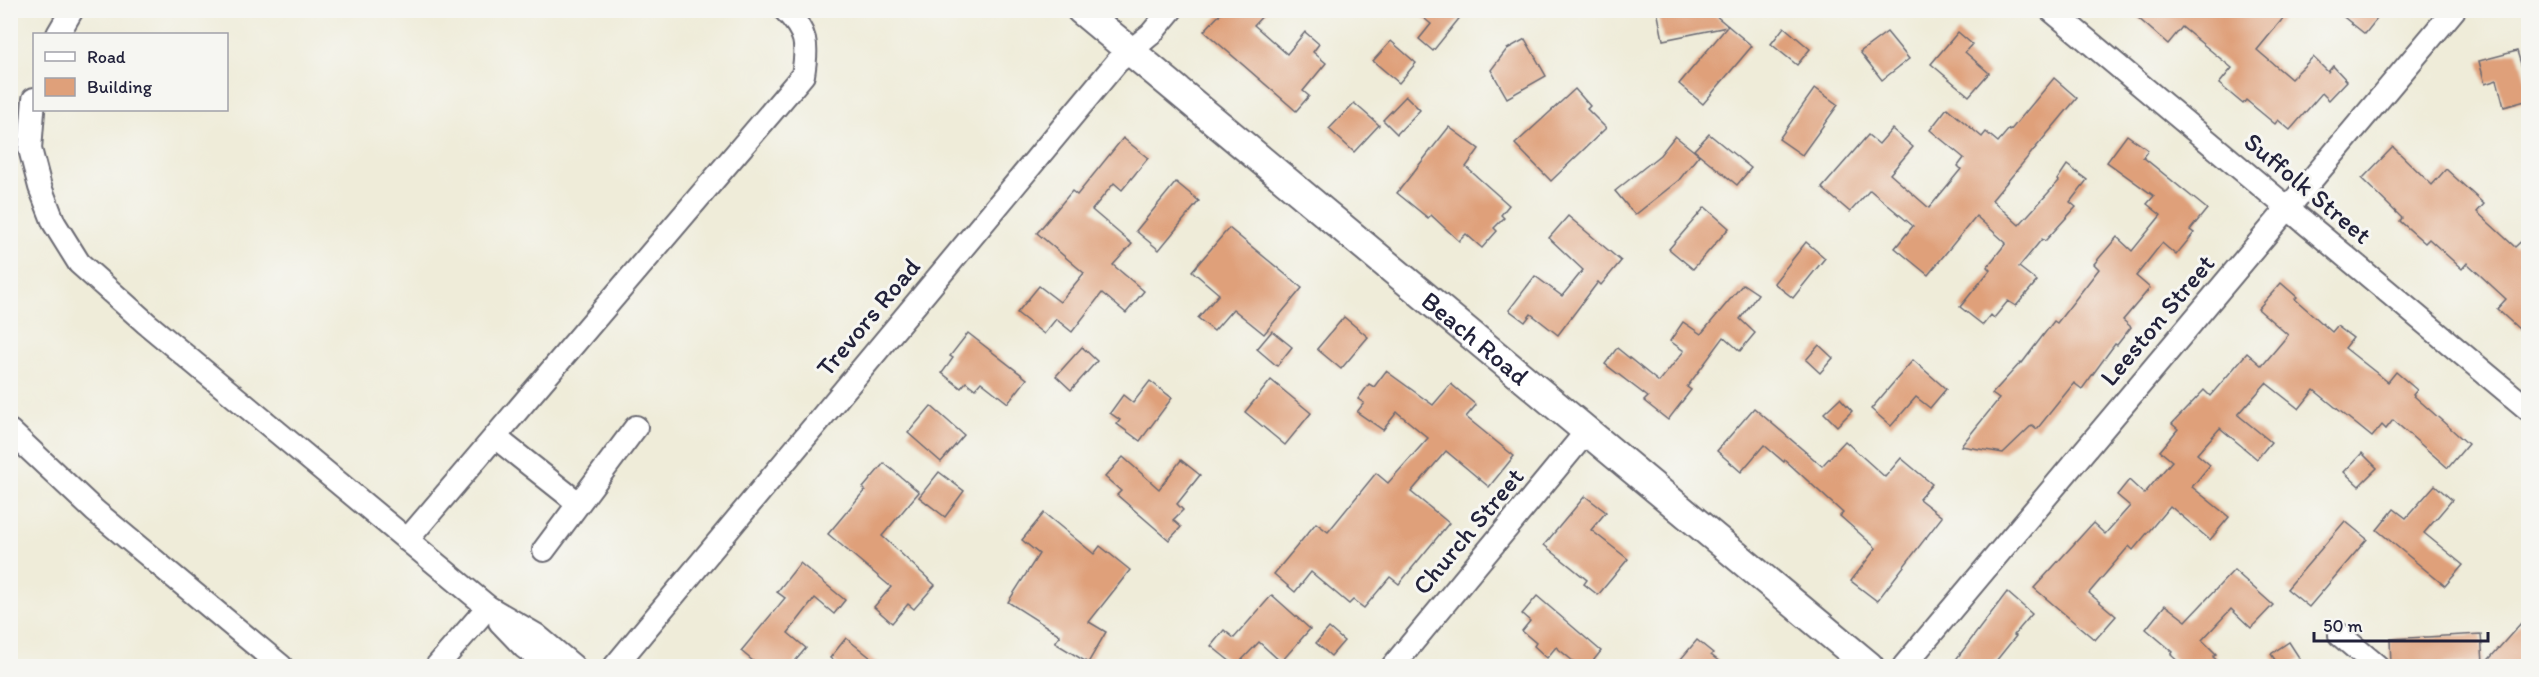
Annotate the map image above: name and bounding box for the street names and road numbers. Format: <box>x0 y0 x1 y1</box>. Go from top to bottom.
street label: Suffolk Street <box>2238 125 2379 251</box>
street label: Leeston Street <box>2093 248 2221 392</box>
street label: Trevors Road <box>809 251 927 383</box>
street label: Beach Road <box>1415 284 1536 392</box>
street label: Church Street <box>1406 461 1531 601</box>

